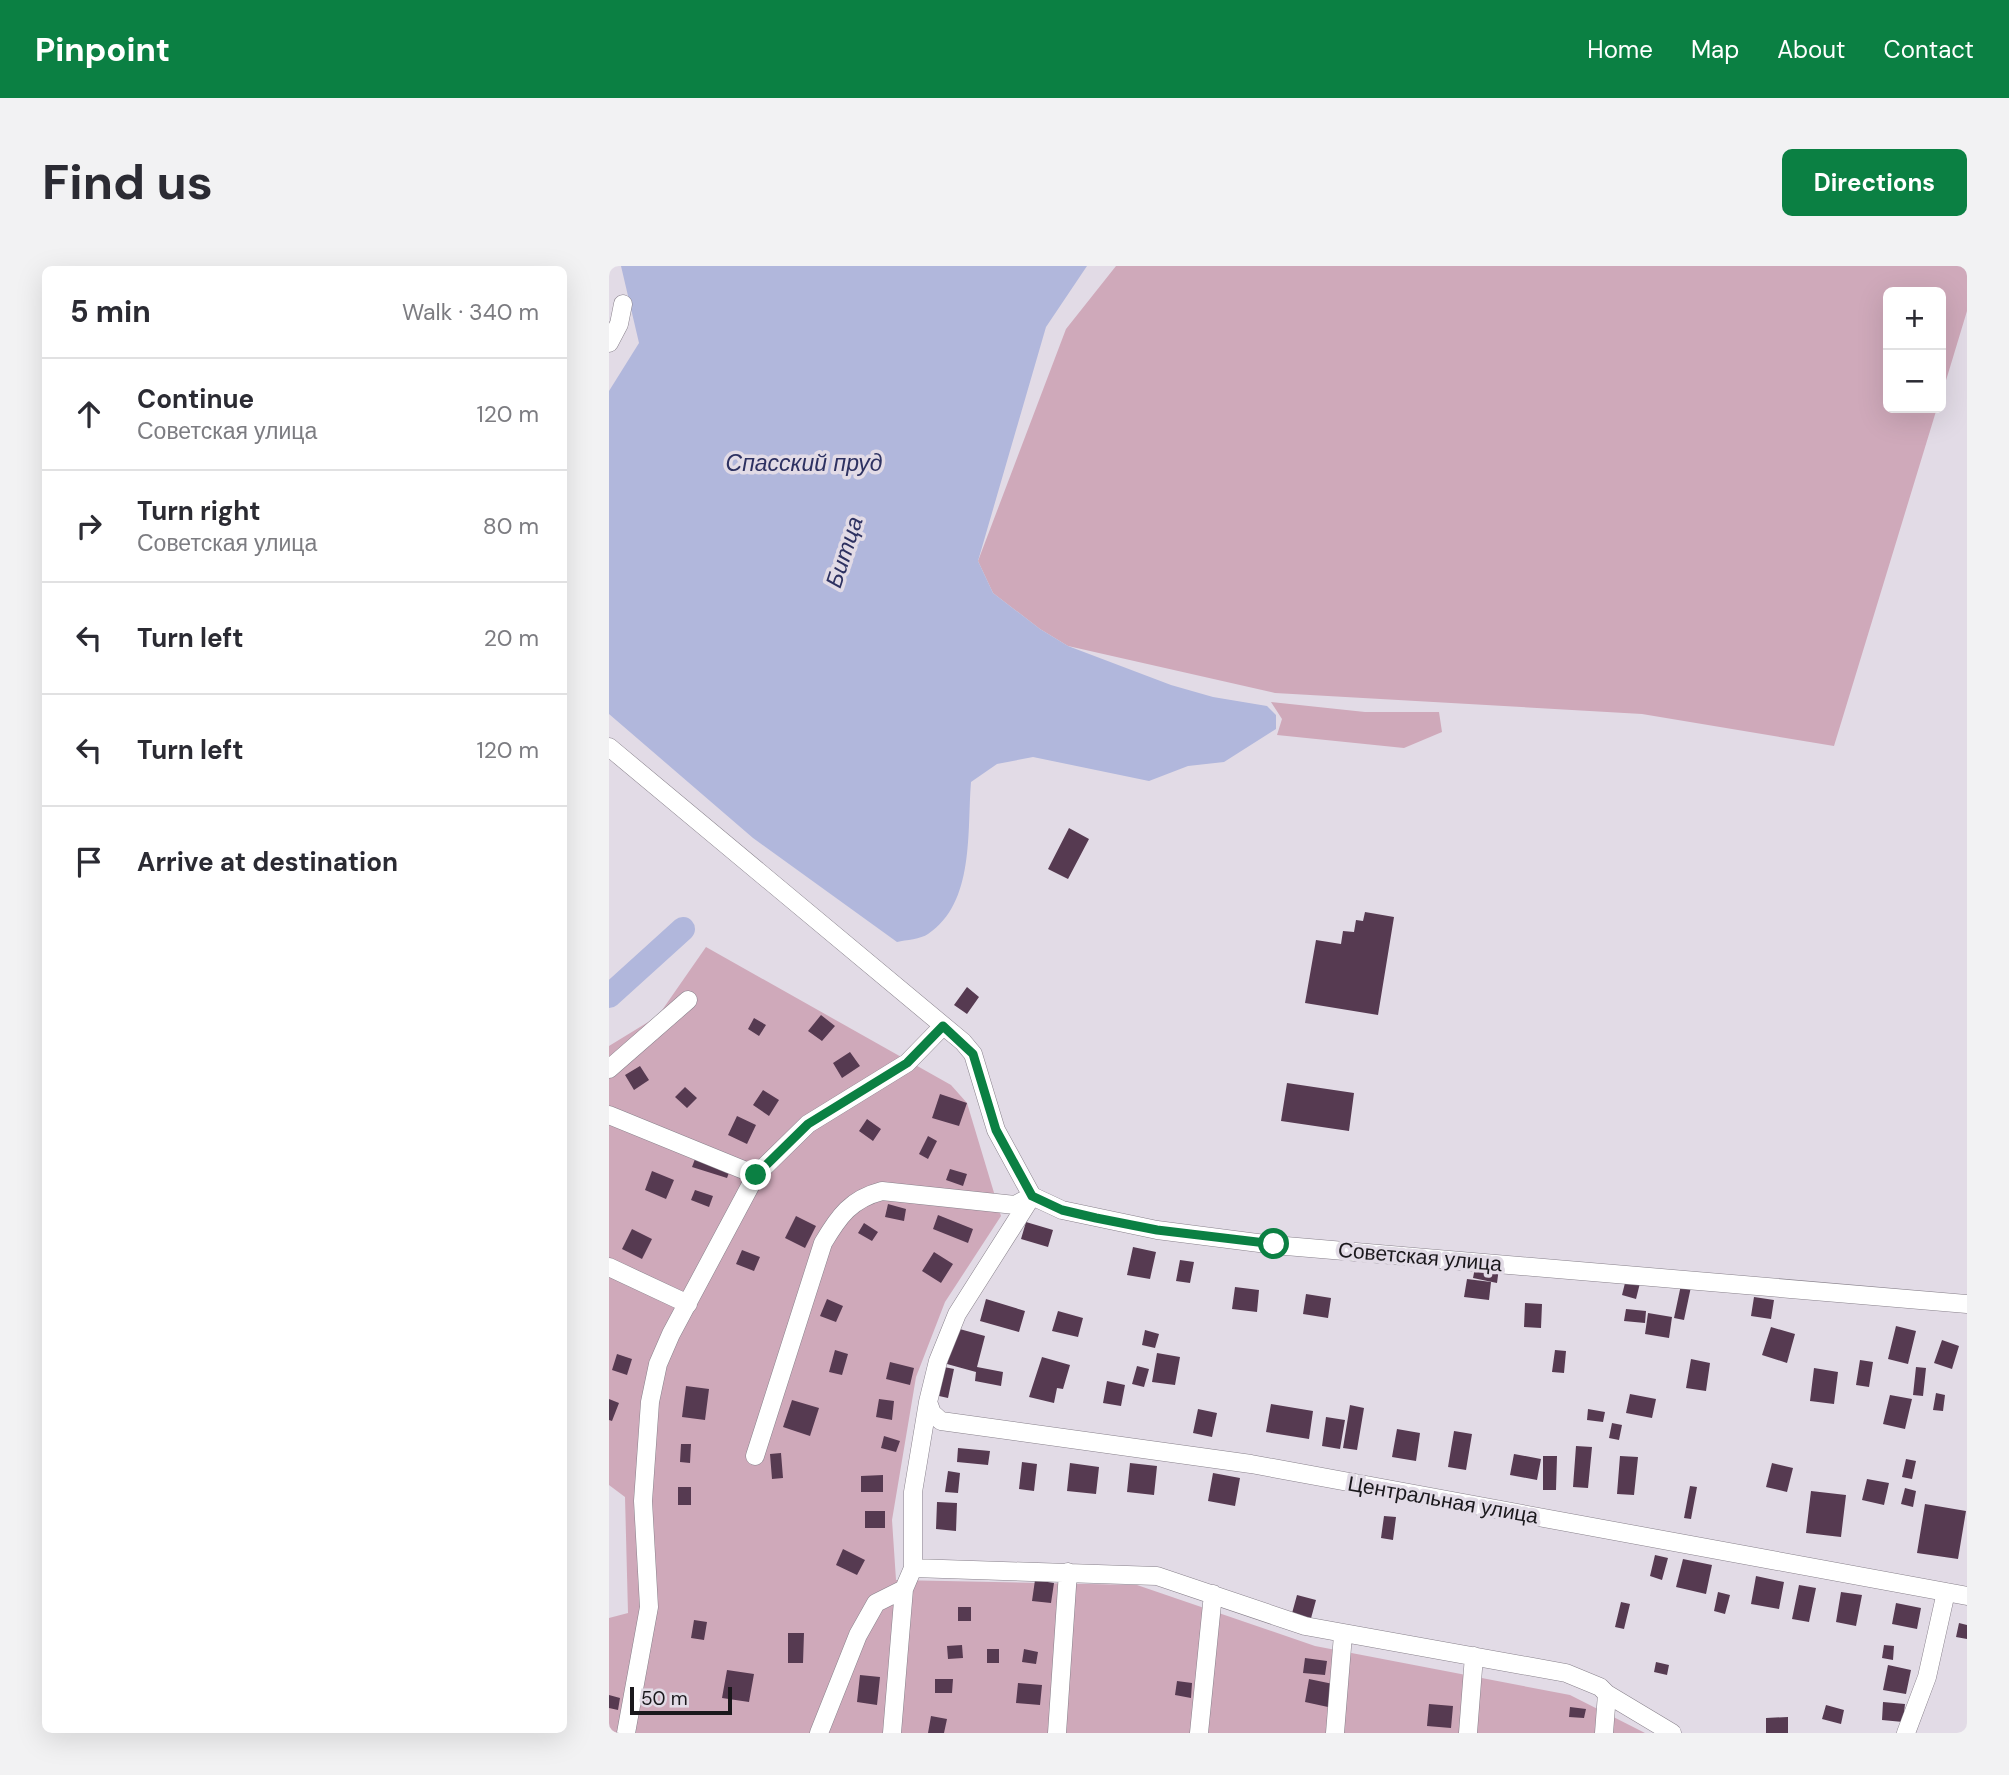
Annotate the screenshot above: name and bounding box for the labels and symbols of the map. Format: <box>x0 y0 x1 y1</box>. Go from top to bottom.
water label: Спасский пруд <box>726 448 882 478</box>
water label: Битца <box>818 513 870 591</box>
route end <box>740 1159 771 1190</box>
route start <box>1258 1228 1289 1259</box>
street label: Советская улица <box>1337 1236 1504 1278</box>
street label: Центральная улица <box>1346 1469 1541 1531</box>
scale bar <box>630 1684 731 1716</box>

